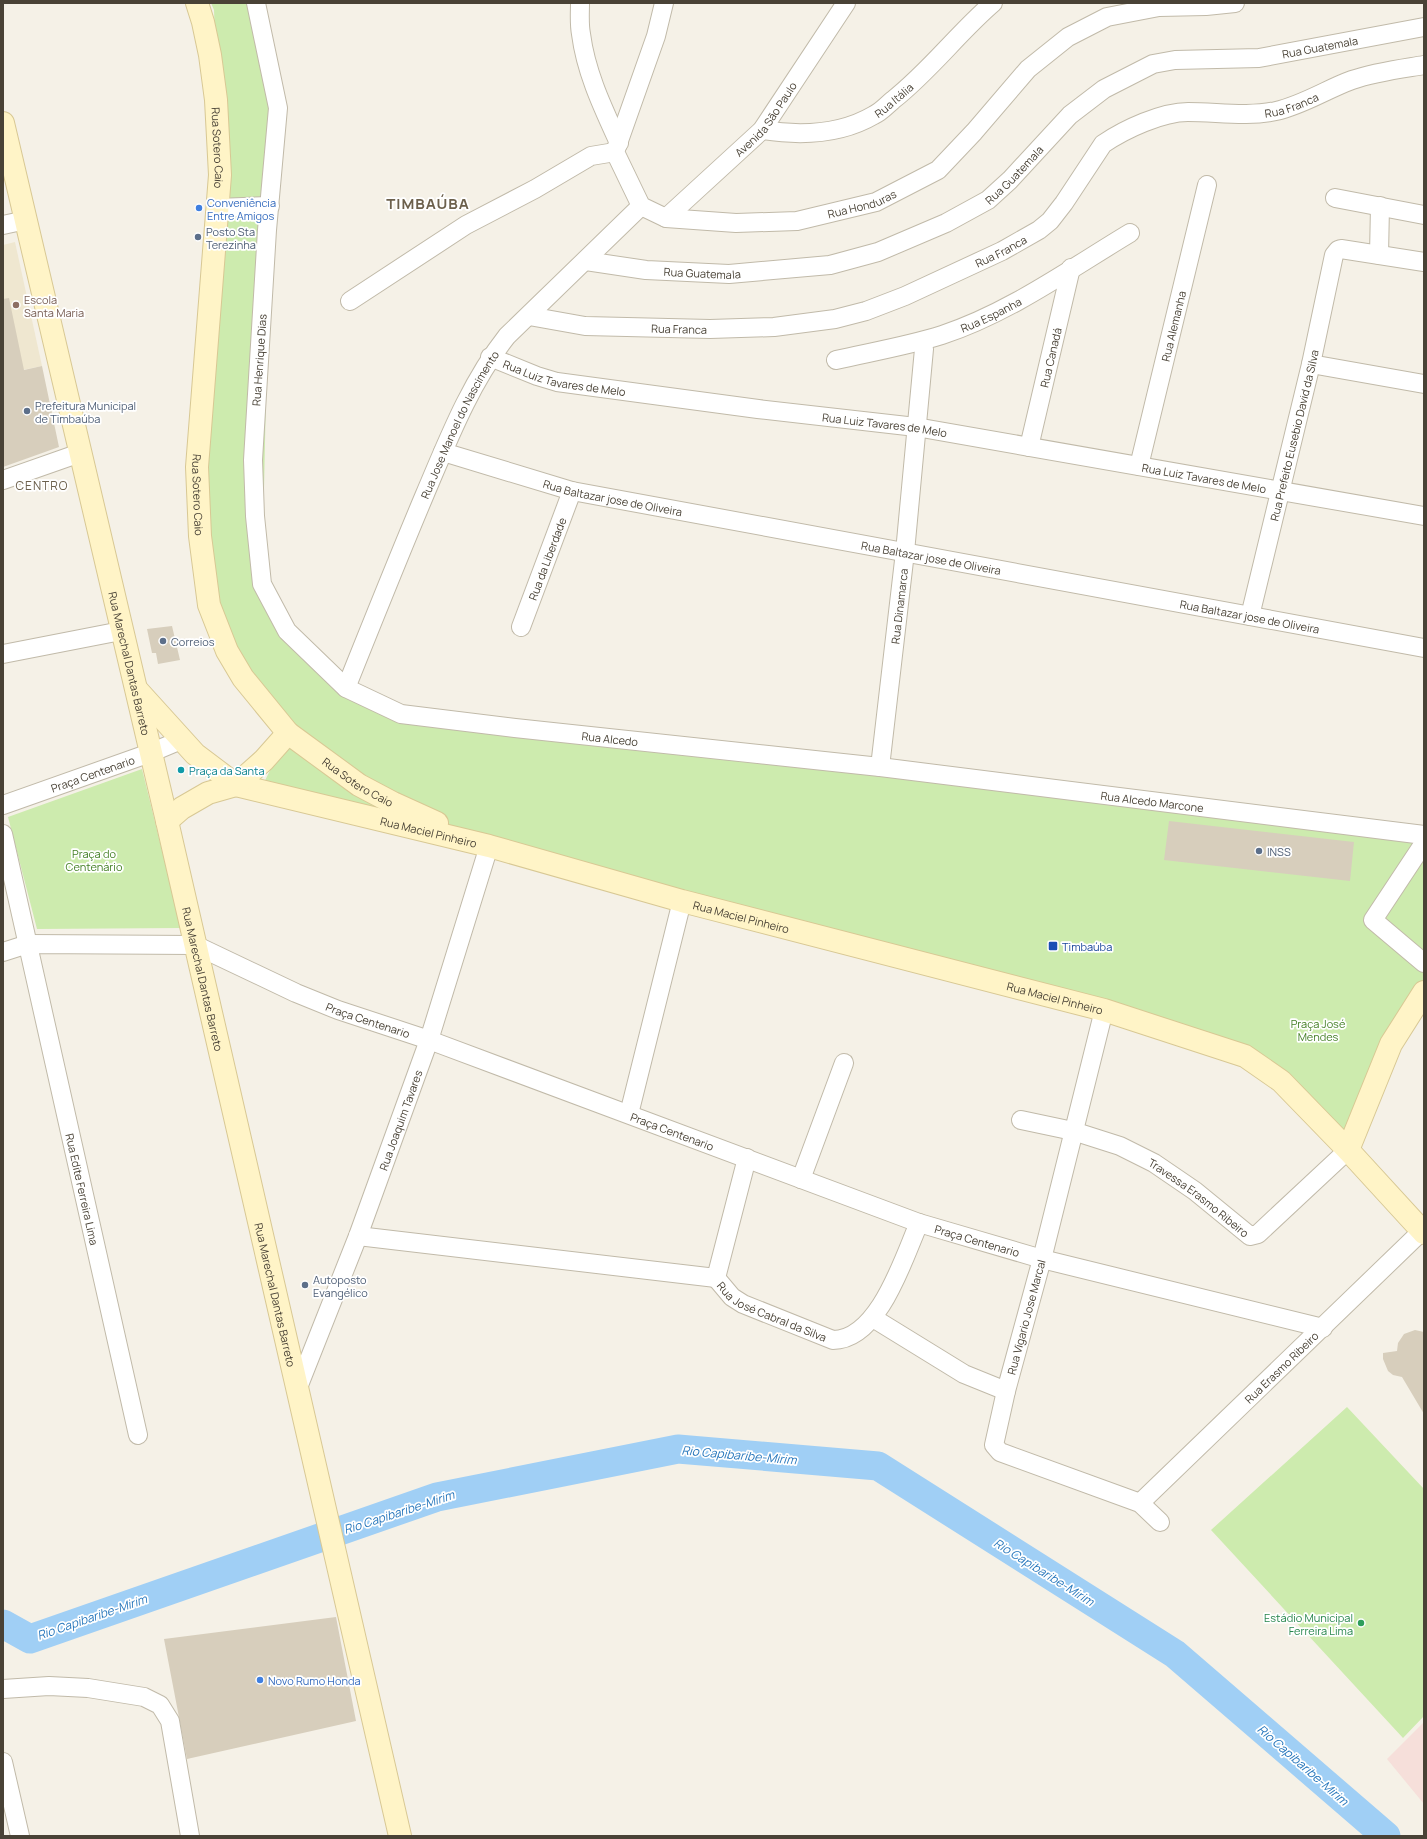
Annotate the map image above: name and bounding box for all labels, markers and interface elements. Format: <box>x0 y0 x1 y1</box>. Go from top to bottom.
street label: Rua Guatemala <box>1281 32 1359 61</box>
street label: Avenida São Paulo <box>731 78 800 159</box>
street label: Rua Itália <box>871 79 916 121</box>
street label: Rua Franca <box>1264 89 1321 120</box>
street label: Rua Sotero Caio <box>209 107 228 190</box>
street label: Rua Guatemala <box>981 142 1046 207</box>
street label: Rua Honduras <box>826 185 899 221</box>
district label: TIMBAÚBA <box>386 193 470 214</box>
place label: Conveniência Entre Amigos <box>207 195 276 223</box>
marker: Conveniência Entre Amigos <box>194 203 204 213</box>
place label: Posto Sta Terezinha <box>206 224 256 252</box>
street label: Rua Franca <box>972 231 1029 270</box>
marker: Posto Sta Terezinha <box>193 232 203 242</box>
street label: Rua Guatemala <box>664 263 741 282</box>
street label: Rua Alemanha <box>1157 289 1189 363</box>
place label: Escola Santa Maria <box>24 292 84 320</box>
street label: Rua Espanha <box>958 293 1024 335</box>
marker: Escola Santa Maria <box>11 300 21 310</box>
street label: Rua Henrique Dias <box>248 313 270 406</box>
street label: Rua Franca <box>651 320 707 336</box>
street label: Rua Canadá <box>1036 326 1064 389</box>
street label: Rua Jose Manoel do Nascimento <box>416 347 502 501</box>
street label: Rua Prefeito Eusebio David da Silva <box>1266 348 1321 522</box>
street label: Rua Luiz Tavares de Melo <box>501 356 627 399</box>
place label: Prefeitura Municipal de Timbaúba <box>35 398 136 426</box>
marker: Prefeitura Municipal de Timbaúba <box>22 406 32 416</box>
street label: Rua Luiz Tavares de Melo <box>821 409 949 440</box>
street label: Rua Sotero Caio <box>189 454 207 536</box>
street label: Rua Luiz Tavares de Melo <box>1141 459 1268 496</box>
street label: Rua Baltazar jose de Oliveira <box>541 475 684 519</box>
district label: CENTRO <box>15 477 69 494</box>
street label: Rua da Liberdade <box>524 515 569 602</box>
street label: Rua Baltazar jose de Oliveira <box>860 537 1002 577</box>
street label: Rua Dinamarca <box>887 567 911 645</box>
street label: Rua Marechal Dantas Barreto <box>106 590 154 737</box>
street label: Rua Baltazar jose de Oliveira <box>1179 596 1321 636</box>
place label: Correios <box>171 634 215 649</box>
marker: Correios <box>158 636 168 646</box>
street label: Rua Alcedo <box>581 728 639 749</box>
street label: Praça Centenario <box>49 751 137 795</box>
street label: Rua Sotero Caio <box>320 753 397 810</box>
place label: Praça da Santa <box>189 763 265 778</box>
marker: Praça da Santa <box>176 765 186 775</box>
street label: Rua Alcedo Marcone <box>1100 787 1205 815</box>
street label: Rua Maciel Pinheiro <box>379 813 479 850</box>
place label: INSS <box>1267 844 1291 859</box>
park label: Praça do Centenário <box>66 846 123 874</box>
marker: INSS <box>1254 846 1264 856</box>
street label: Rua Maciel Pinheiro <box>692 897 791 936</box>
street label: Rua Marechal Dantas Barreto <box>179 905 227 1053</box>
place label: Timbaúba <box>1062 939 1112 954</box>
marker: Timbaúba <box>1047 940 1059 952</box>
street label: Rua Maciel Pinheiro <box>1005 978 1105 1017</box>
street label: Praça Centenario <box>324 998 413 1041</box>
park label: Praça José Mendes <box>1291 1016 1346 1044</box>
street label: Rua Joaquim Tavares <box>375 1067 425 1172</box>
street label: Praça Centenario <box>629 1109 717 1153</box>
street label: Rua Edite Ferreira Lima <box>63 1132 103 1247</box>
street label: Travessa Erasmo Ribeiro <box>1146 1154 1253 1240</box>
street label: Rua Marechal Dantas Barreto <box>252 1221 300 1369</box>
street label: Praça Centenario <box>933 1221 1022 1260</box>
street label: Rua Vigario Jose Marcal <box>1003 1258 1049 1376</box>
place label: Autoposto Evangélico <box>313 1272 368 1300</box>
street label: Rua José Cabral da Silva <box>714 1278 829 1344</box>
marker: Autoposto Evangélico <box>300 1280 310 1290</box>
street label: Rua Erasmo Ribeiro <box>1241 1327 1322 1406</box>
water label: Rio Capibaribe-Mirim <box>681 1442 798 1469</box>
water label: Rio Capibaribe-Mirim <box>342 1486 457 1538</box>
water label: Rio Capibaribe-Mirim <box>991 1534 1098 1610</box>
water label: Rio Capibaribe-Mirim <box>35 1590 150 1644</box>
place label: Estádio Municipal Ferreira Lima <box>1264 1610 1353 1638</box>
marker: Estádio Municipal Ferreira Lima <box>1356 1618 1366 1628</box>
place label: Novo Rumo Honda <box>268 1673 361 1688</box>
marker: Novo Rumo Honda <box>255 1675 265 1685</box>
water label: Rio Capibaribe-Mirim <box>1254 1721 1353 1810</box>

